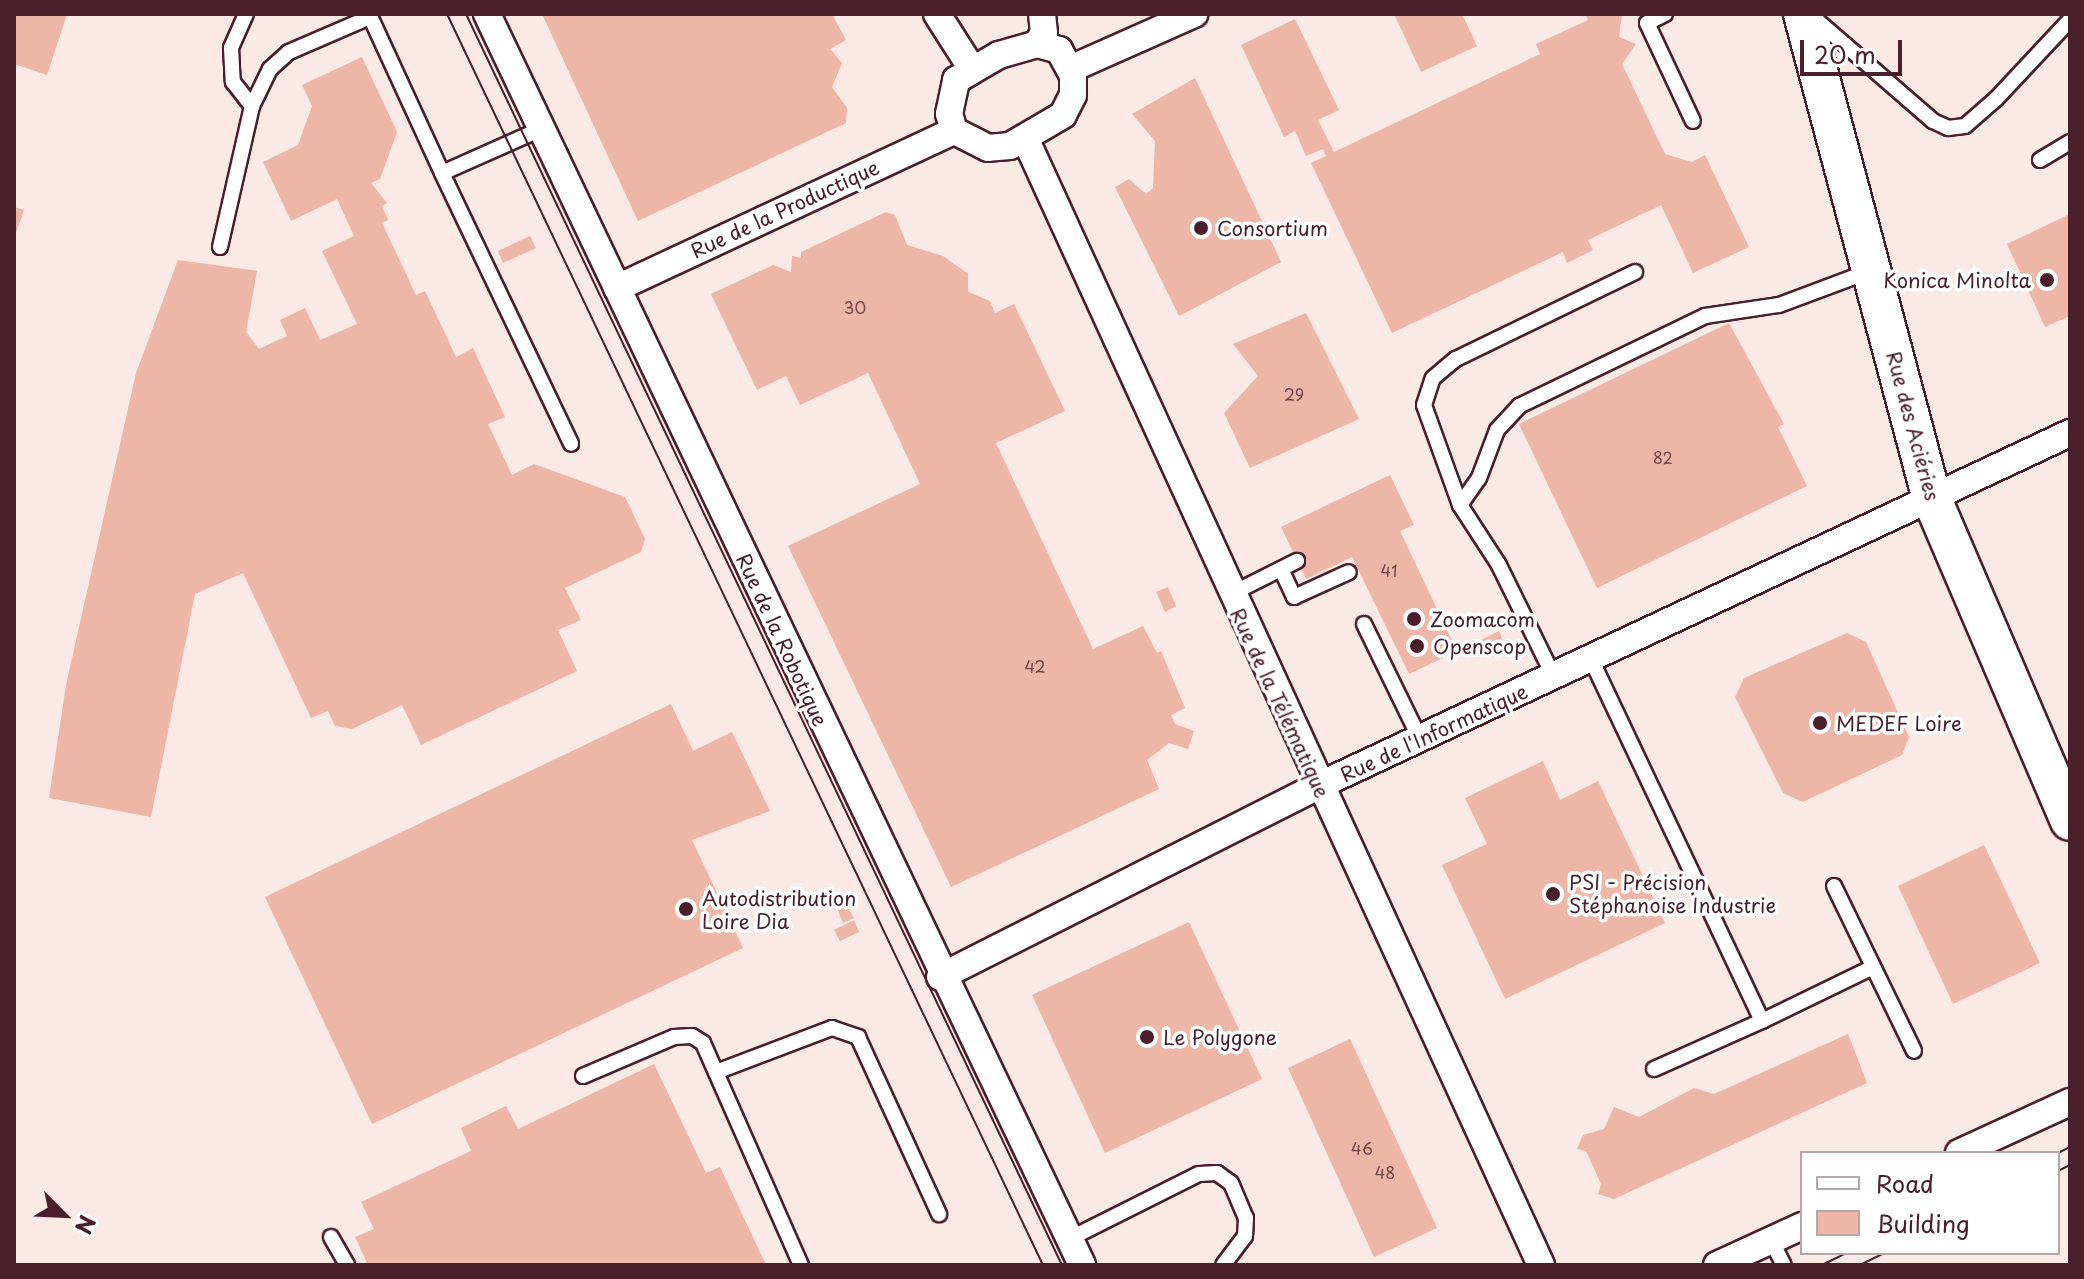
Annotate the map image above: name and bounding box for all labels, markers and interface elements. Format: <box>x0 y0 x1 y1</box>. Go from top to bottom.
scale bar <box>1804 24 1906 74</box>
text: 20 m <box>1814 36 1876 72</box>
street label: Rue de la Productique <box>685 154 885 264</box>
place label: Consortium <box>1217 216 1328 240</box>
marker: Consortium <box>1192 219 1210 237</box>
place label: Konica Minolta <box>1884 268 2031 292</box>
marker: Konica Minolta <box>2038 271 2056 289</box>
house number: 30 <box>844 297 866 317</box>
street label: Rue des Aciéries <box>1881 347 1945 505</box>
house number: 29 <box>1284 384 1304 404</box>
house number: 82 <box>1653 447 1673 467</box>
street label: Rue de la Robotique <box>731 549 833 731</box>
house number: 41 <box>1381 560 1397 580</box>
street label: Rue de la Télématique <box>1225 602 1335 804</box>
place label: Zoomacom <box>1430 607 1535 631</box>
marker: Zoomacom <box>1405 610 1423 628</box>
place label: Openscop <box>1433 634 1526 658</box>
marker: Openscop <box>1408 637 1426 655</box>
house number: 42 <box>1024 656 1046 676</box>
street label: Rue de l'Informatique <box>1335 678 1533 788</box>
place label: MEDEF Loire <box>1836 711 1961 735</box>
marker: MEDEF Loire <box>1811 714 1829 732</box>
place label: PSI - Précision Stéphanoise Industrie <box>1569 870 1776 917</box>
marker: PSI - Précision Stéphanoise Industrie <box>1544 885 1562 903</box>
place label: Autodistribution Loire Dia <box>702 886 856 933</box>
marker: Autodistribution Loire Dia <box>677 900 695 918</box>
place label: Le Polygone <box>1163 1025 1277 1049</box>
marker: Le Polygone <box>1138 1028 1156 1046</box>
house number: 46 <box>1351 1138 1373 1158</box>
legend <box>1800 1151 2060 1255</box>
house number: 48 <box>1375 1162 1395 1182</box>
text: Road <box>1876 1165 1934 1201</box>
north arrow <box>24 1175 104 1255</box>
text: Building <box>1876 1205 1970 1241</box>
text: N <box>68 1210 105 1240</box>

